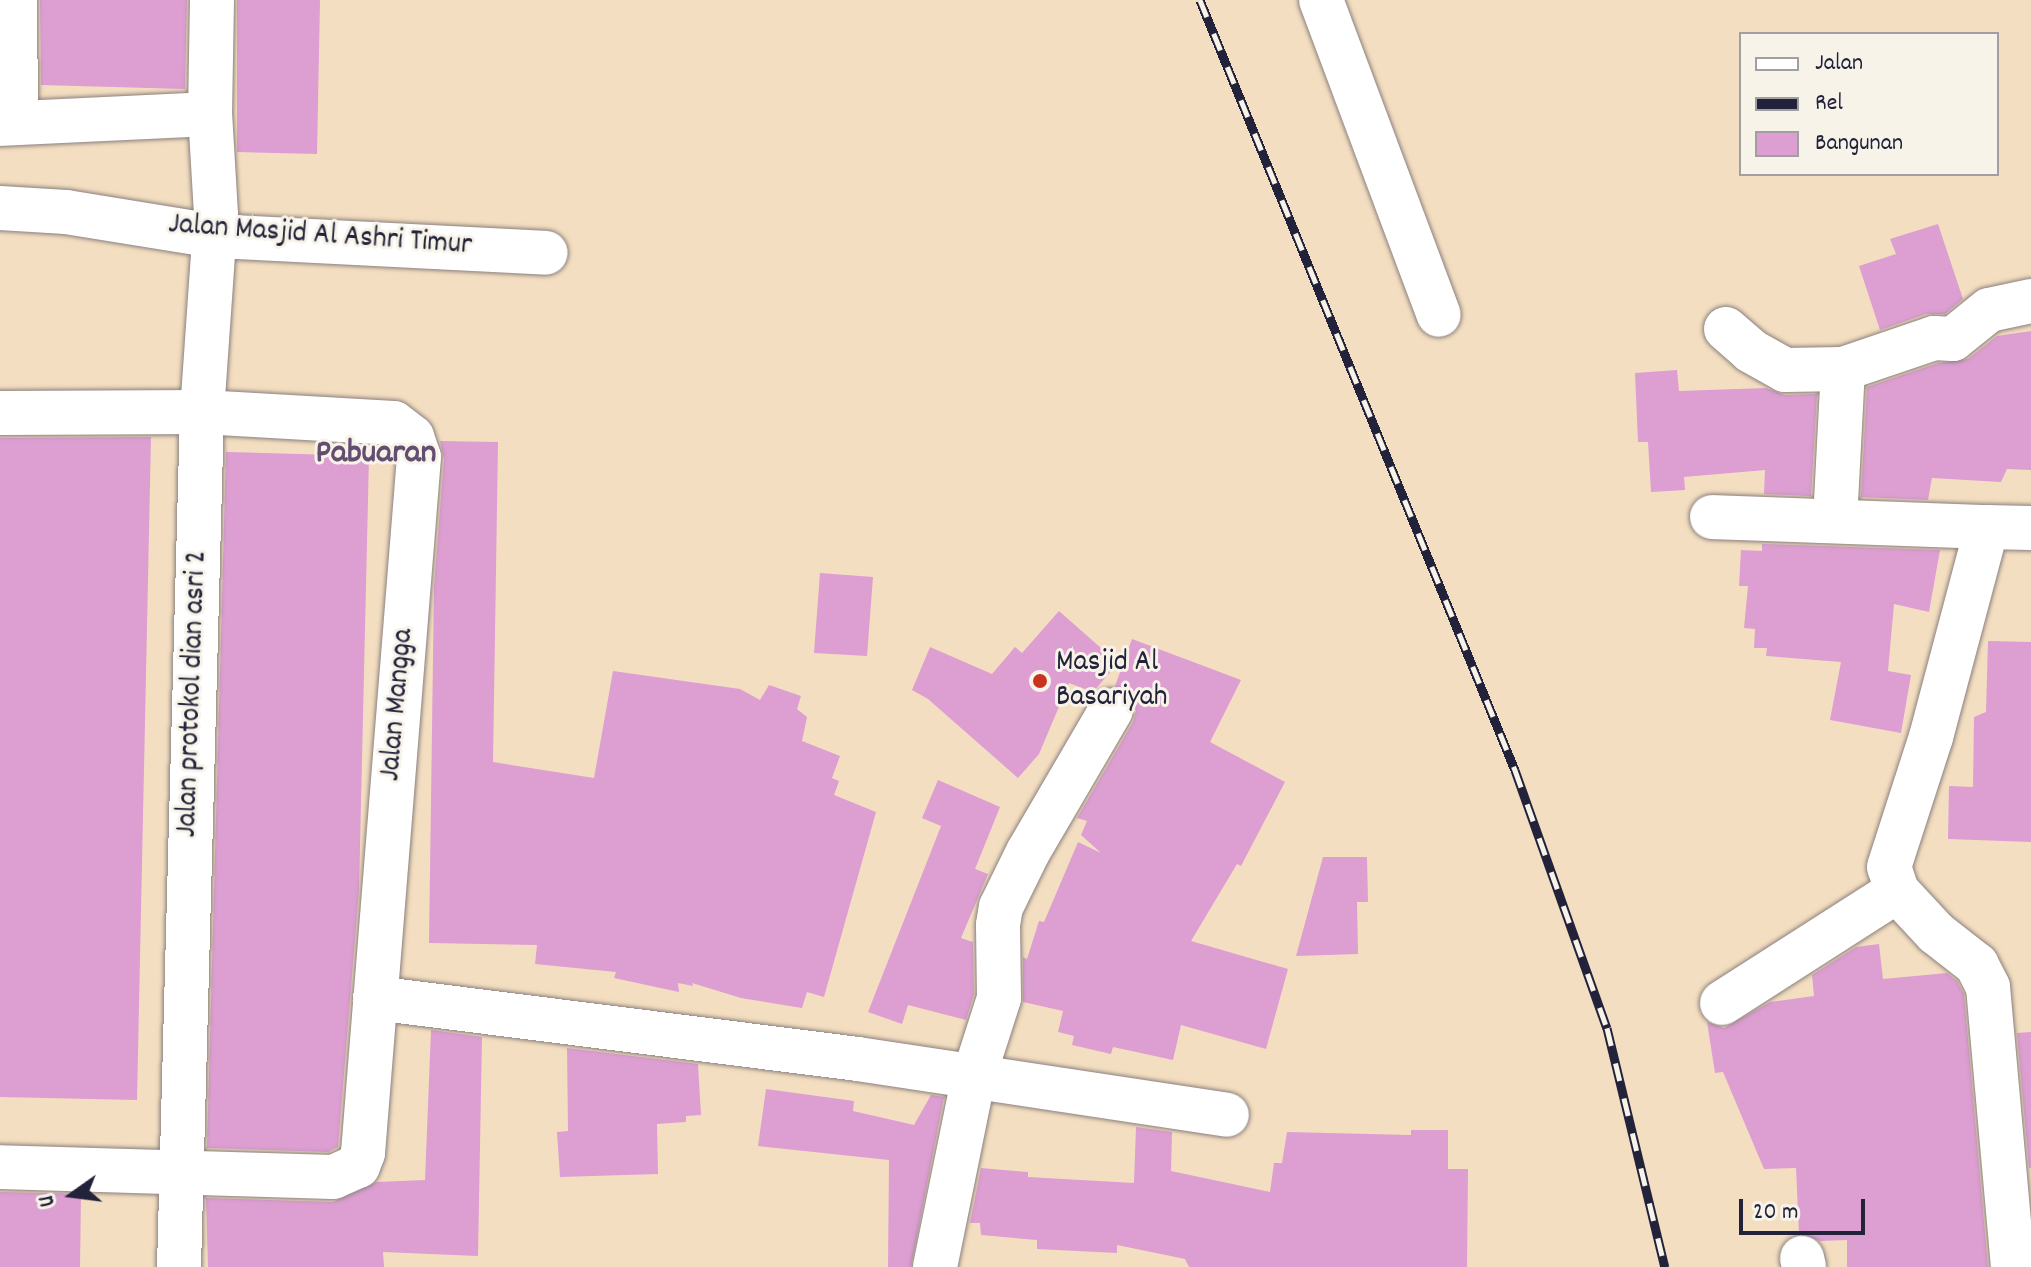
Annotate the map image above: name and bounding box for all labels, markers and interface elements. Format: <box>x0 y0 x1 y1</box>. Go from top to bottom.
legend <box>1739 32 1999 176</box>
text: Jalan <box>1815 47 1863 81</box>
text: Rel <box>1815 87 1843 121</box>
text: Bangunan <box>1815 127 1903 161</box>
street label: Jalan Masjid Al Ashri Timur <box>167 208 473 266</box>
district label: Pabuaran <box>316 435 436 475</box>
street label: Jalan protokol dian asri 2 <box>171 550 217 838</box>
street label: Jalan Mangga <box>374 627 424 783</box>
place label: Masjid Al Basariyah <box>1056 646 1168 716</box>
marker: Masjid Al Basariyah <box>1031 672 1049 690</box>
north arrow <box>32 1155 112 1235</box>
scale bar <box>1743 1183 1869 1233</box>
text: U <box>32 1192 65 1210</box>
text: 20 m <box>1753 1196 1799 1230</box>

